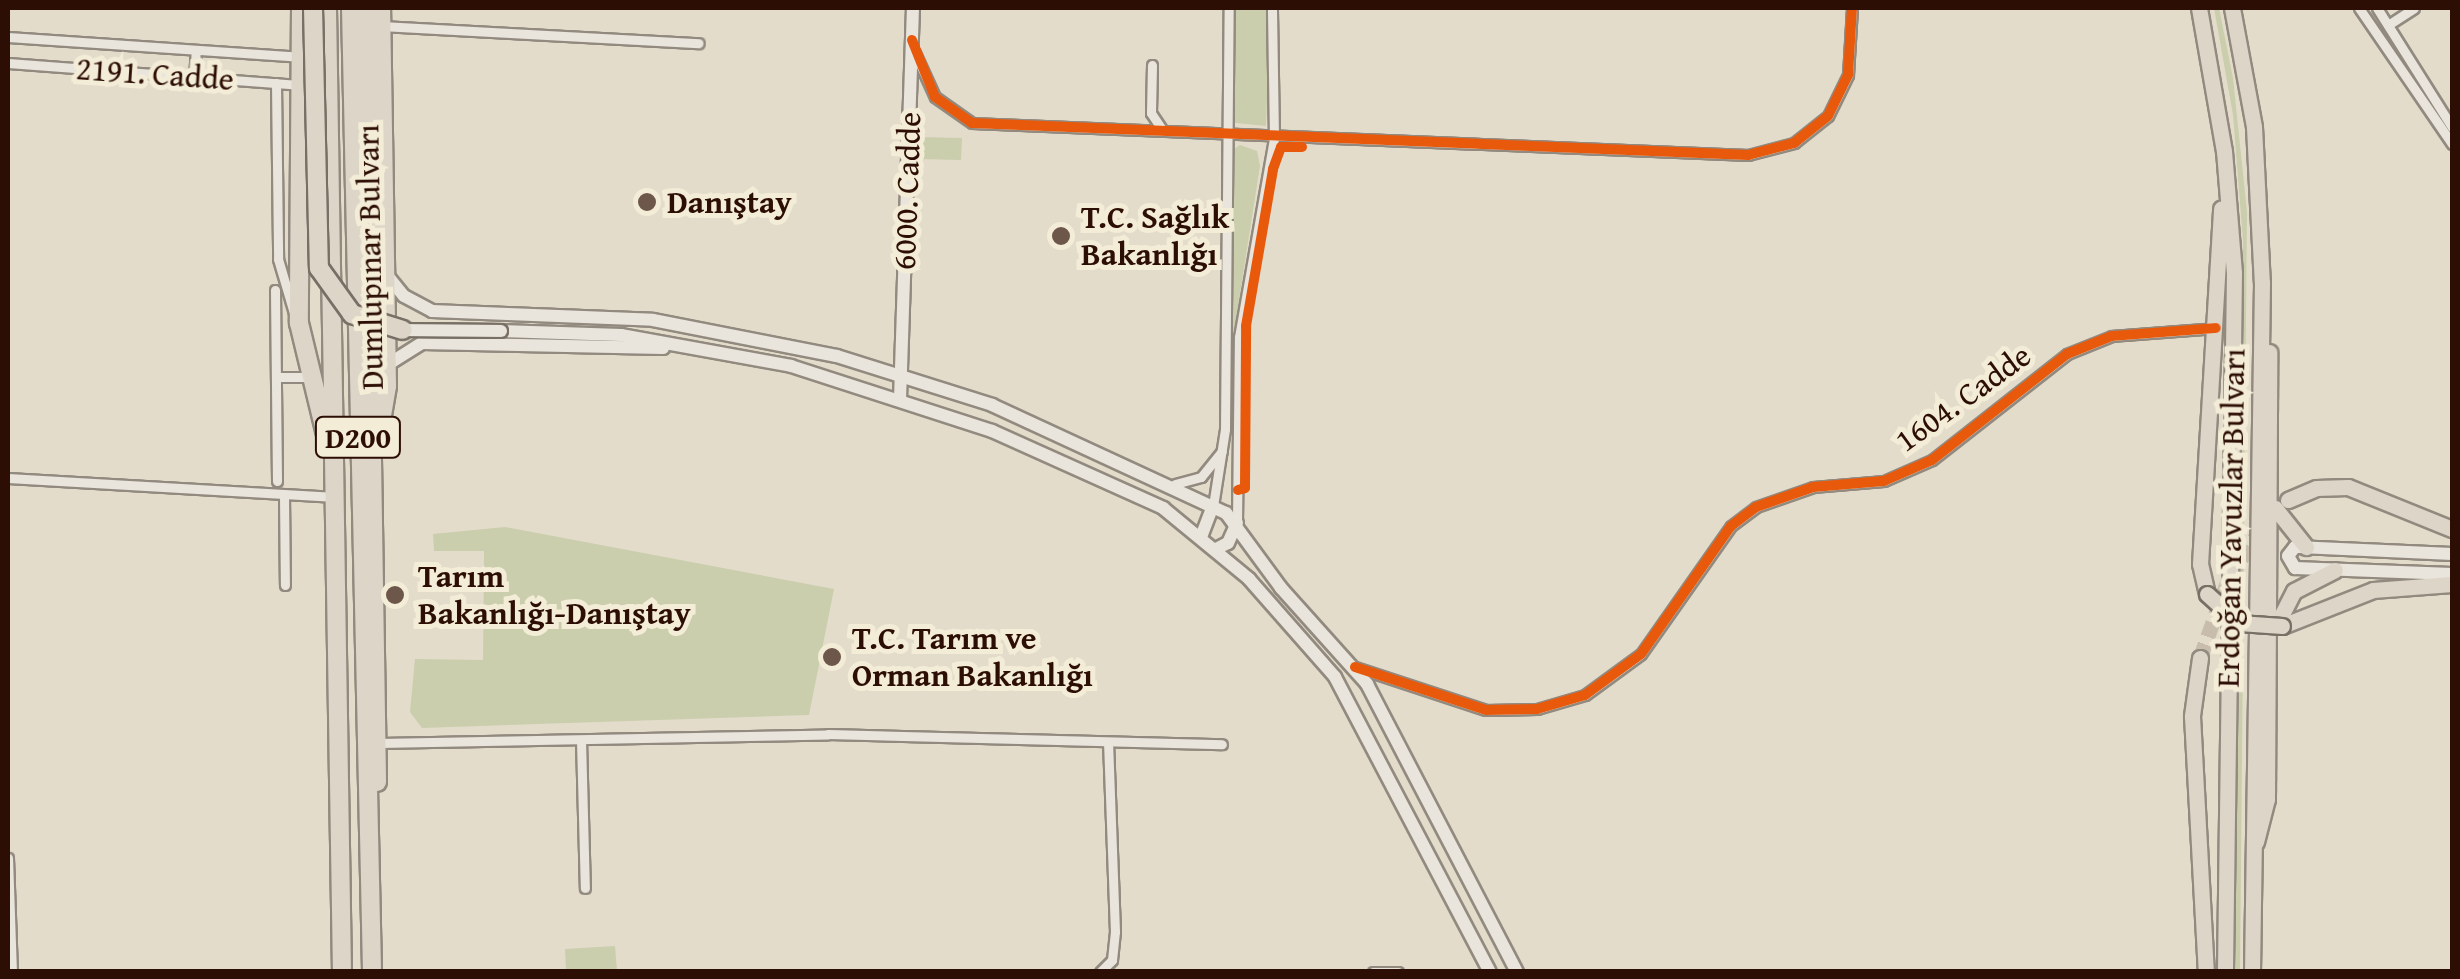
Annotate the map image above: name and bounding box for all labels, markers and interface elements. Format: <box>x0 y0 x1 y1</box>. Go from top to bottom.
street label: 2191. Cadde <box>75 49 235 99</box>
street label: 6000. Cadde <box>885 111 929 271</box>
street label: Dumlupınar Bulvarı <box>348 124 392 390</box>
place label: Danıştay <box>667 183 792 221</box>
marker: Danıştay <box>636 191 658 213</box>
place label: T.C. Sağlık Bakanlığı <box>1081 199 1229 274</box>
marker: T.C. Sağlık Bakanlığı <box>1050 225 1072 247</box>
street label: 1604. Cadde <box>1888 336 2038 460</box>
street label: Erdoğan Yavuzlar Bulvarı <box>2209 348 2253 688</box>
road number: D200 <box>313 412 403 462</box>
place label: Tarım Bakanlığı-Danıştay <box>418 558 691 633</box>
marker: Tarım Bakanlığı-Danıştay <box>382 582 408 608</box>
place label: T.C. Tarım ve Orman Bakanlığı <box>852 620 1093 695</box>
marker: T.C. Tarım ve Orman Bakanlığı <box>821 646 843 668</box>

